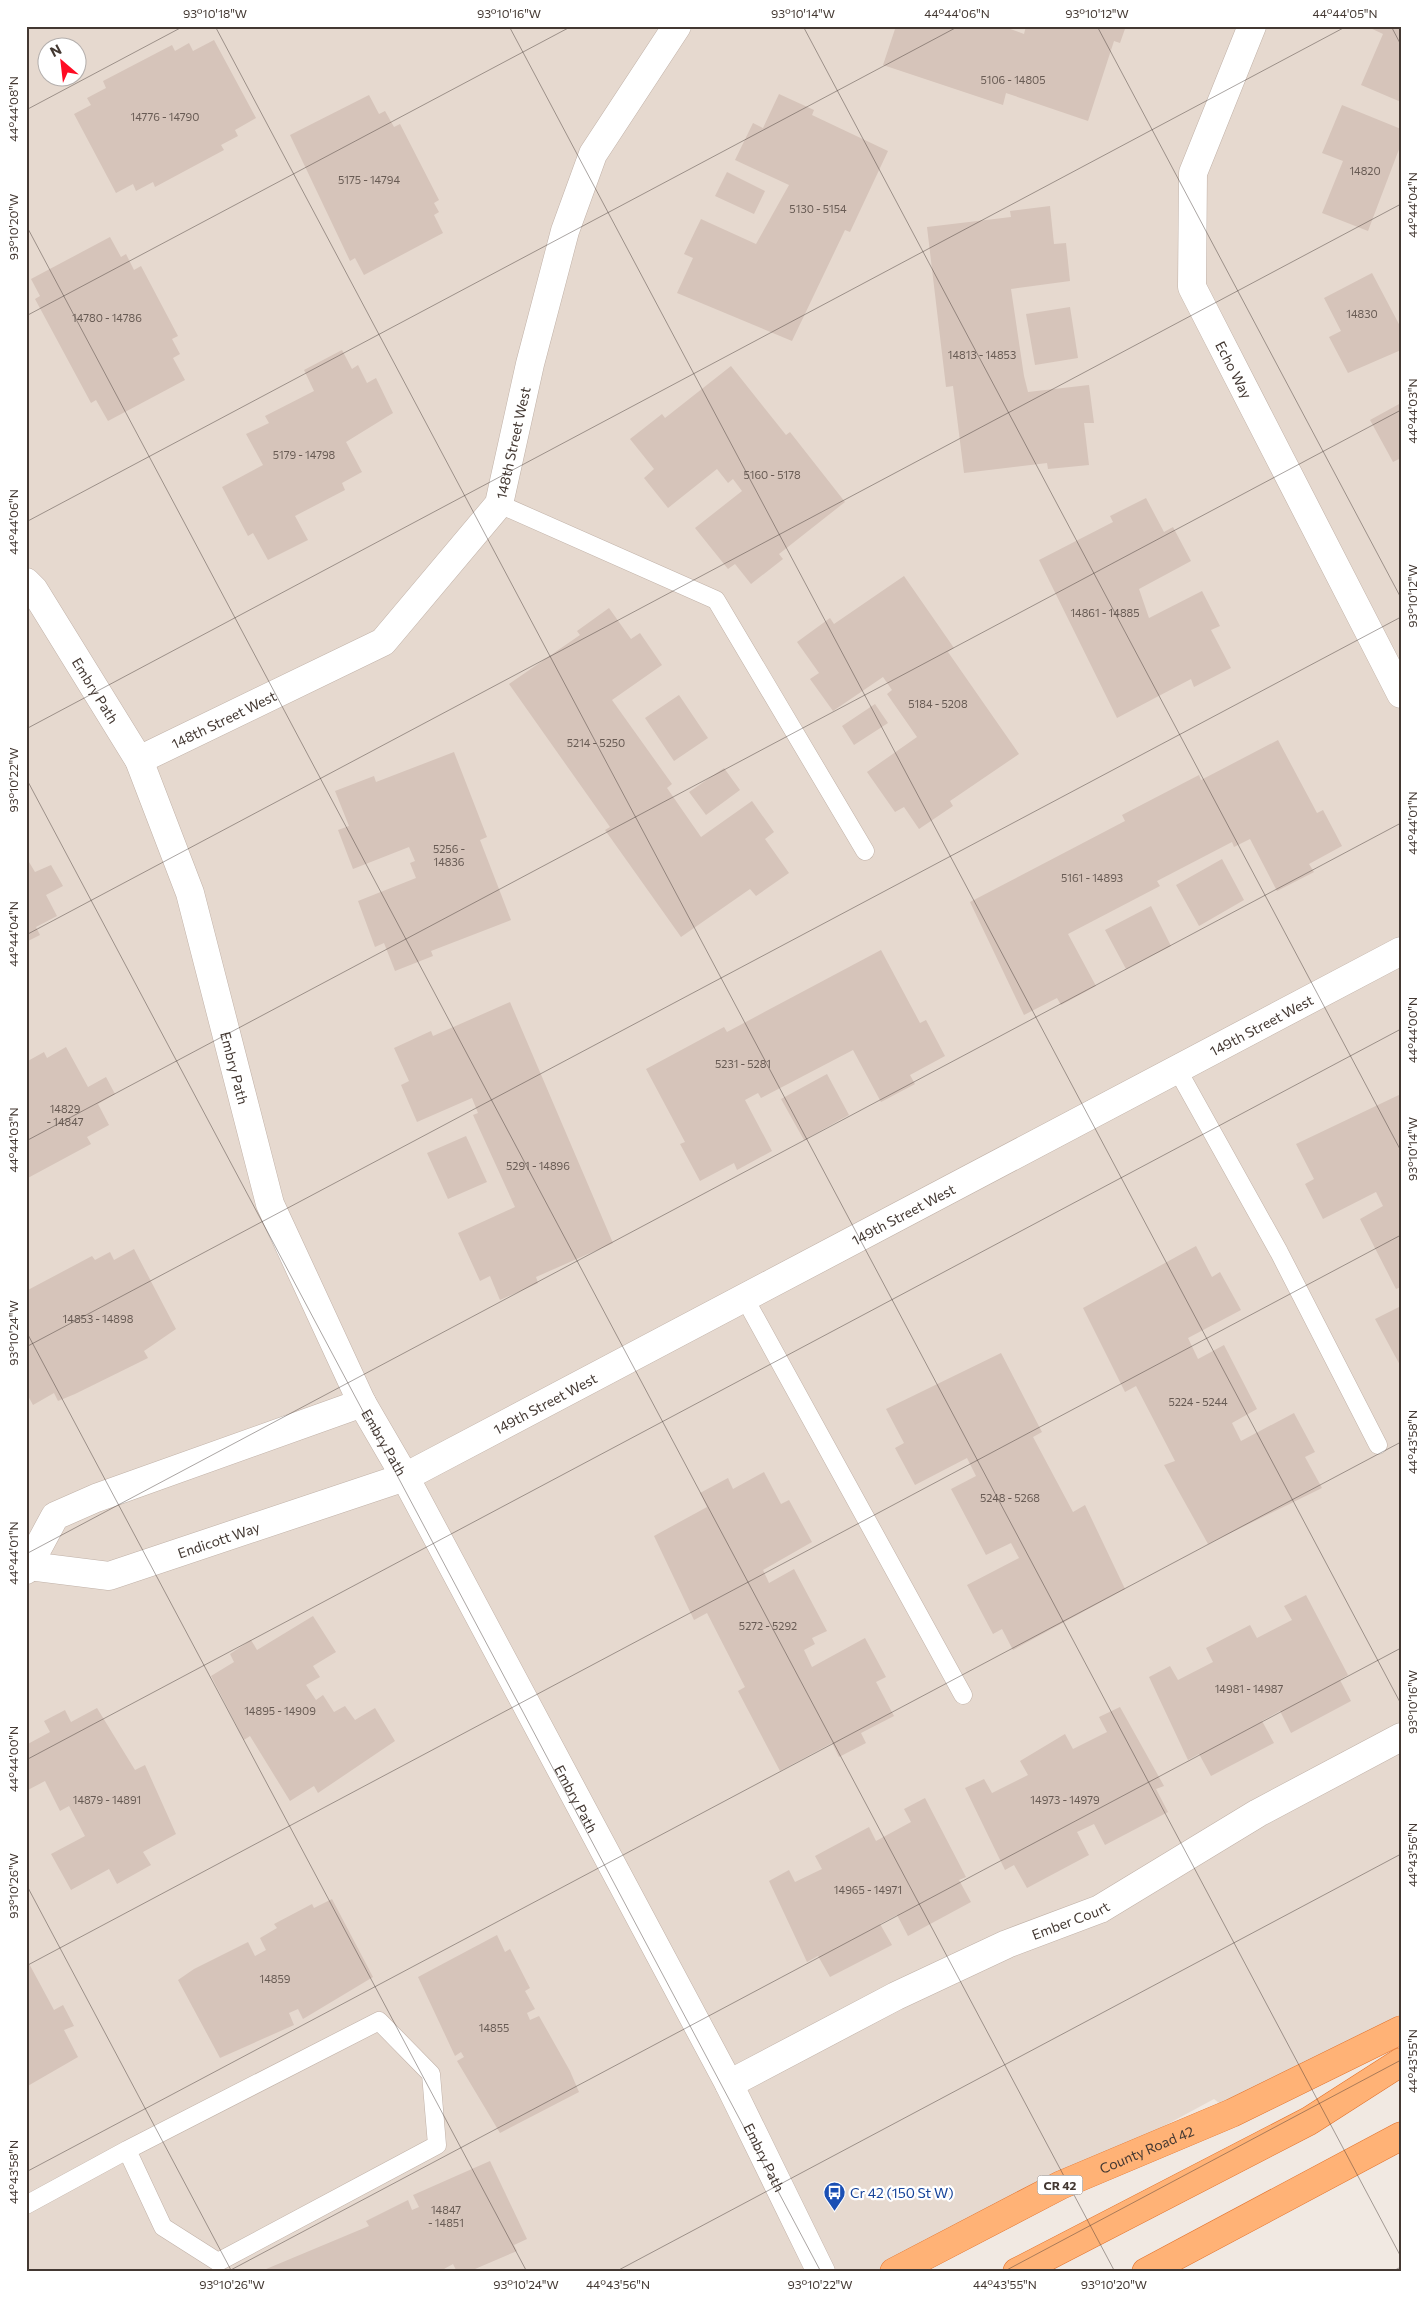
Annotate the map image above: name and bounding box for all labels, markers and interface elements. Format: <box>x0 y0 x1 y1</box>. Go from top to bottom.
text: 93°10'18"W <box>183 6 247 20</box>
text: 93°10'16"W <box>477 6 541 20</box>
text: 93°10'14"W <box>771 6 835 20</box>
text: 44°44'06"N <box>924 6 990 20</box>
text: 93°10'12"W <box>1065 6 1129 20</box>
text: 44°44'05"N <box>1312 6 1378 20</box>
north arrow <box>38 38 88 88</box>
text: N <box>47 40 64 60</box>
house number: 5106 - 14805 <box>980 73 1046 86</box>
text: 44°44'08"N <box>6 76 20 142</box>
house number: 14776 - 14790 <box>131 110 199 123</box>
house number: 14820 <box>1349 164 1381 177</box>
text: 44°44'04"N <box>1405 172 1419 238</box>
house number: 5175 - 14794 <box>338 173 400 186</box>
text: 93°10'20"W <box>6 194 20 260</box>
house number: 5130 - 5154 <box>789 202 847 215</box>
house number: 14830 <box>1346 307 1378 320</box>
house number: 14780 - 14786 <box>72 311 142 324</box>
street label: Echo Way <box>1213 338 1256 401</box>
house number: 14813 - 14853 <box>948 348 1016 361</box>
text: 44°44'03"N <box>1405 379 1419 444</box>
street label: 148th Street West <box>492 385 533 501</box>
house number: 5179 - 14798 <box>273 448 336 461</box>
house number: 5160 - 5178 <box>743 468 801 481</box>
text: 44°44'06"N <box>6 489 20 555</box>
text: 93°10'12"W <box>1405 564 1419 628</box>
house number: 14861 - 14885 <box>1070 606 1140 619</box>
street label: Embry Path <box>69 654 123 726</box>
street label: 148th Street West <box>168 686 279 752</box>
house number: 5184 - 5208 <box>908 697 968 710</box>
house number: 5214 - 5250 <box>567 736 625 749</box>
text: 93°10'22"W <box>6 747 20 813</box>
text: 44°44'01"N <box>1405 791 1419 855</box>
house number: 5256 - 14836 <box>433 842 465 868</box>
house number: 5161 - 14893 <box>1061 871 1123 884</box>
text: 44°44'04"N <box>6 901 20 967</box>
street label: 149th Street West <box>1207 990 1316 1059</box>
text: 44°44'00"N <box>1405 997 1419 1063</box>
street label: Embry Path <box>217 1030 252 1106</box>
house number: 5231 - 5281 <box>715 1057 771 1070</box>
house number: 14829 - 14847 <box>47 1102 84 1128</box>
text: 44°44'03"N <box>6 1108 20 1173</box>
text: 93°10'14"W <box>1405 1117 1419 1181</box>
house number: 5291 - 14896 <box>506 1159 570 1172</box>
street label: 149th Street West <box>848 1180 958 1248</box>
text: 93°10'24"W <box>6 1300 20 1366</box>
house number: 14853 - 14898 <box>63 1312 134 1325</box>
street label: 149th Street West <box>490 1369 600 1437</box>
house number: 5224 - 5244 <box>1168 1395 1228 1408</box>
street label: Embry Path <box>359 1406 411 1478</box>
text: 44°43'58"N <box>1405 1410 1419 1474</box>
house number: 5248 - 5268 <box>980 1491 1040 1504</box>
street label: Endicott Way <box>175 1518 262 1561</box>
text: 44°44'01"N <box>6 1521 20 1585</box>
house number: 5272 - 5292 <box>739 1619 797 1632</box>
text: 93°10'16"W <box>1405 1670 1419 1734</box>
house number: 14981 - 14987 <box>1215 1682 1284 1695</box>
house number: 14895 - 14909 <box>244 1704 316 1717</box>
text: 44°44'00"N <box>6 1726 20 1792</box>
street label: Embry Path <box>552 1762 602 1835</box>
house number: 14879 - 14891 <box>73 1793 141 1806</box>
house number: 14973 - 14979 <box>1030 1793 1100 1806</box>
text: 44°43'56"N <box>1405 1823 1419 1887</box>
text: 93°10'26"W <box>6 1853 20 1919</box>
house number: 14965 - 14971 <box>834 1883 902 1896</box>
street label: Ember Court <box>1029 1897 1112 1943</box>
house number: 14859 <box>260 1972 291 1985</box>
house number: 14855 <box>479 2021 509 2034</box>
text: 44°43'55"N <box>1405 2029 1419 2093</box>
street label: Embry Path <box>741 2120 789 2194</box>
street label: County Road 42 <box>1097 2122 1196 2176</box>
text: 44°43'58"N <box>6 2140 20 2204</box>
road number: CR 42 <box>1038 2176 1082 2194</box>
bus stop icon: Cr 42 (150 St W) <box>822 2180 846 2211</box>
place label: Cr 42 (150 St W) <box>850 2184 954 2201</box>
house number: 14847 - 14851 <box>428 2203 464 2229</box>
text: 93°10'26"W <box>199 2277 265 2291</box>
text: 93°10'24"W <box>493 2277 559 2291</box>
text: 44°43'56"N <box>586 2277 650 2291</box>
text: 93°10'22"W <box>787 2277 853 2291</box>
text: 44°43'55"N <box>973 2277 1037 2291</box>
text: 93°10'20"W <box>1081 2277 1147 2291</box>

